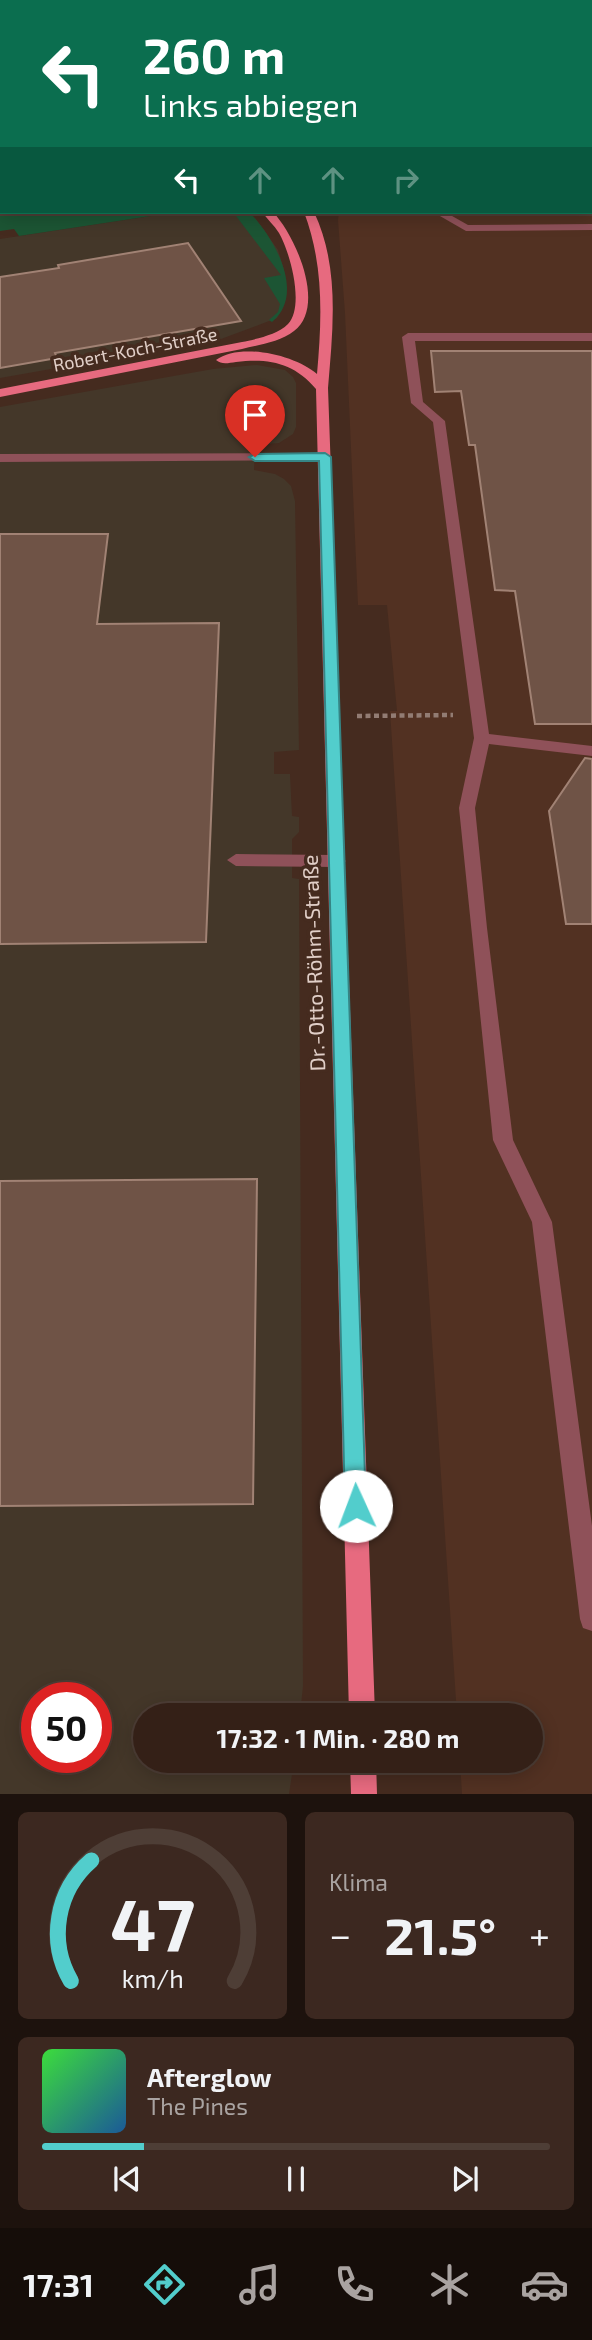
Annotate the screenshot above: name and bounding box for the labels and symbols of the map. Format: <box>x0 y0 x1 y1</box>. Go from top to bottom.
street label: Robert-Koch-Straße <box>51 322 219 376</box>
pin <box>225 385 285 457</box>
street label: Dr.-Otto-Röhm-Straße <box>297 854 329 1072</box>
position arrow <box>319 1469 393 1543</box>
speed limit sign: 50 <box>21 1682 112 1773</box>

